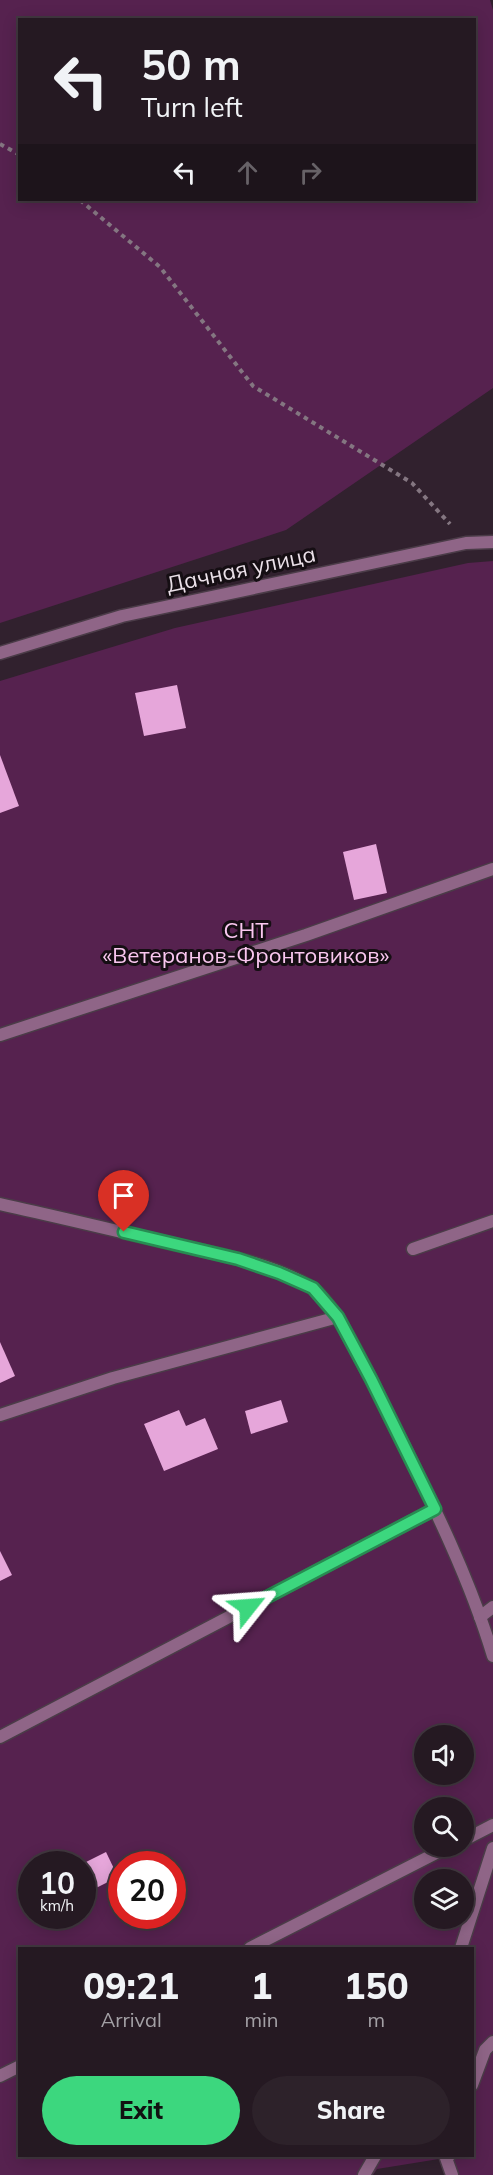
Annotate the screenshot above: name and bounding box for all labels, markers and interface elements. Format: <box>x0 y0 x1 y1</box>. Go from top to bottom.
text: 50 m <box>141 38 241 91</box>
icon: left <box>42 42 120 120</box>
text: Turn left <box>141 90 243 124</box>
icon: left <box>168 156 201 189</box>
icon: ahead <box>231 156 264 189</box>
icon: right <box>294 156 327 189</box>
street label: Дачная улица <box>164 540 318 598</box>
park label: СНТ «Ветеранов-Фронтовиков» <box>103 916 390 969</box>
pin <box>98 1170 149 1232</box>
icon: arrive <box>107 1179 140 1212</box>
position arrow <box>216 1575 280 1639</box>
map controls <box>414 1725 474 1929</box>
button: sound <box>414 1725 474 1785</box>
button: search <box>414 1797 474 1857</box>
speed limit sign: 20 <box>108 1851 186 1929</box>
text: 10 <box>39 1864 75 1902</box>
button: layers <box>414 1869 474 1929</box>
text: km/h <box>40 1896 74 1915</box>
text: 09:21 <box>83 1963 179 2008</box>
text: 1 <box>251 1963 272 2008</box>
text: 150 <box>344 1963 409 2008</box>
text: Arrival <box>101 2007 162 2032</box>
text: min <box>244 2007 279 2032</box>
text: m <box>367 2007 385 2032</box>
button: Exit <box>42 2076 240 2145</box>
button: Share <box>252 2076 450 2145</box>

